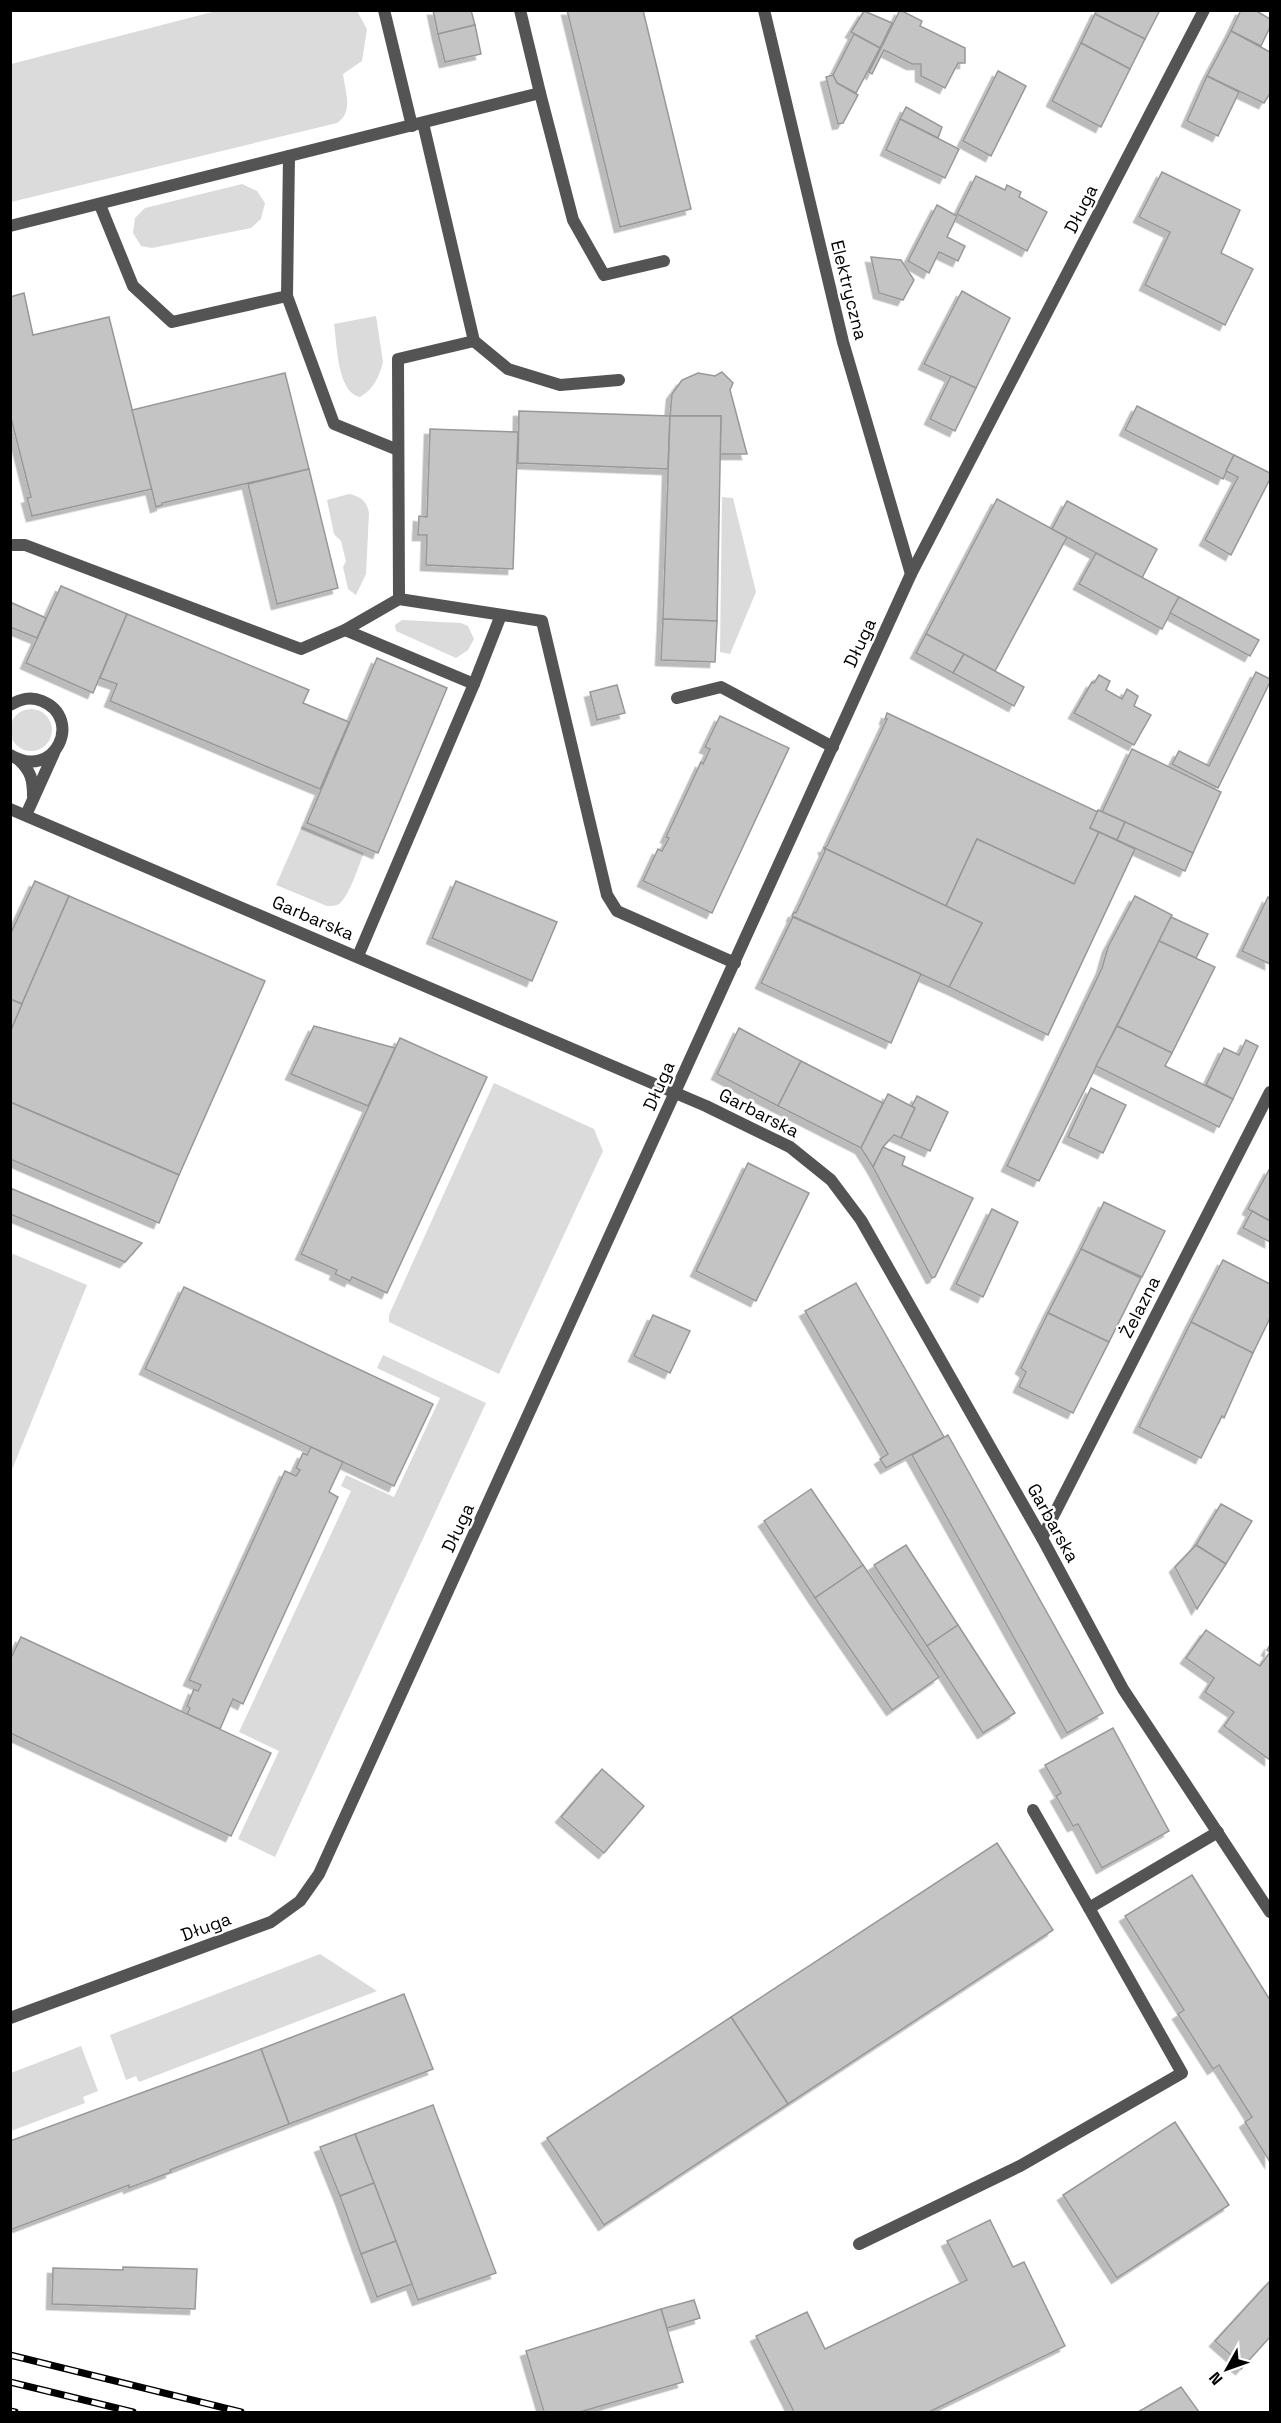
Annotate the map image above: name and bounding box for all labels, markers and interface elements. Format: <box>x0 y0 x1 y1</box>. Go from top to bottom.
street label: Długa <box>1059 181 1102 237</box>
street label: Elektryczna <box>826 238 873 342</box>
street label: Długa <box>838 615 881 671</box>
street label: Garbarska <box>269 890 358 945</box>
street label: Długa <box>638 1058 680 1114</box>
street label: Garbarska <box>715 1083 803 1143</box>
street label: Żelazna <box>1114 1272 1165 1342</box>
street label: Garbarska <box>1022 1479 1085 1566</box>
street label: Długa <box>436 1500 479 1556</box>
street label: Długa <box>178 1907 234 1946</box>
north arrow <box>1197 2339 1257 2399</box>
text: N <box>1204 2367 1227 2389</box>

